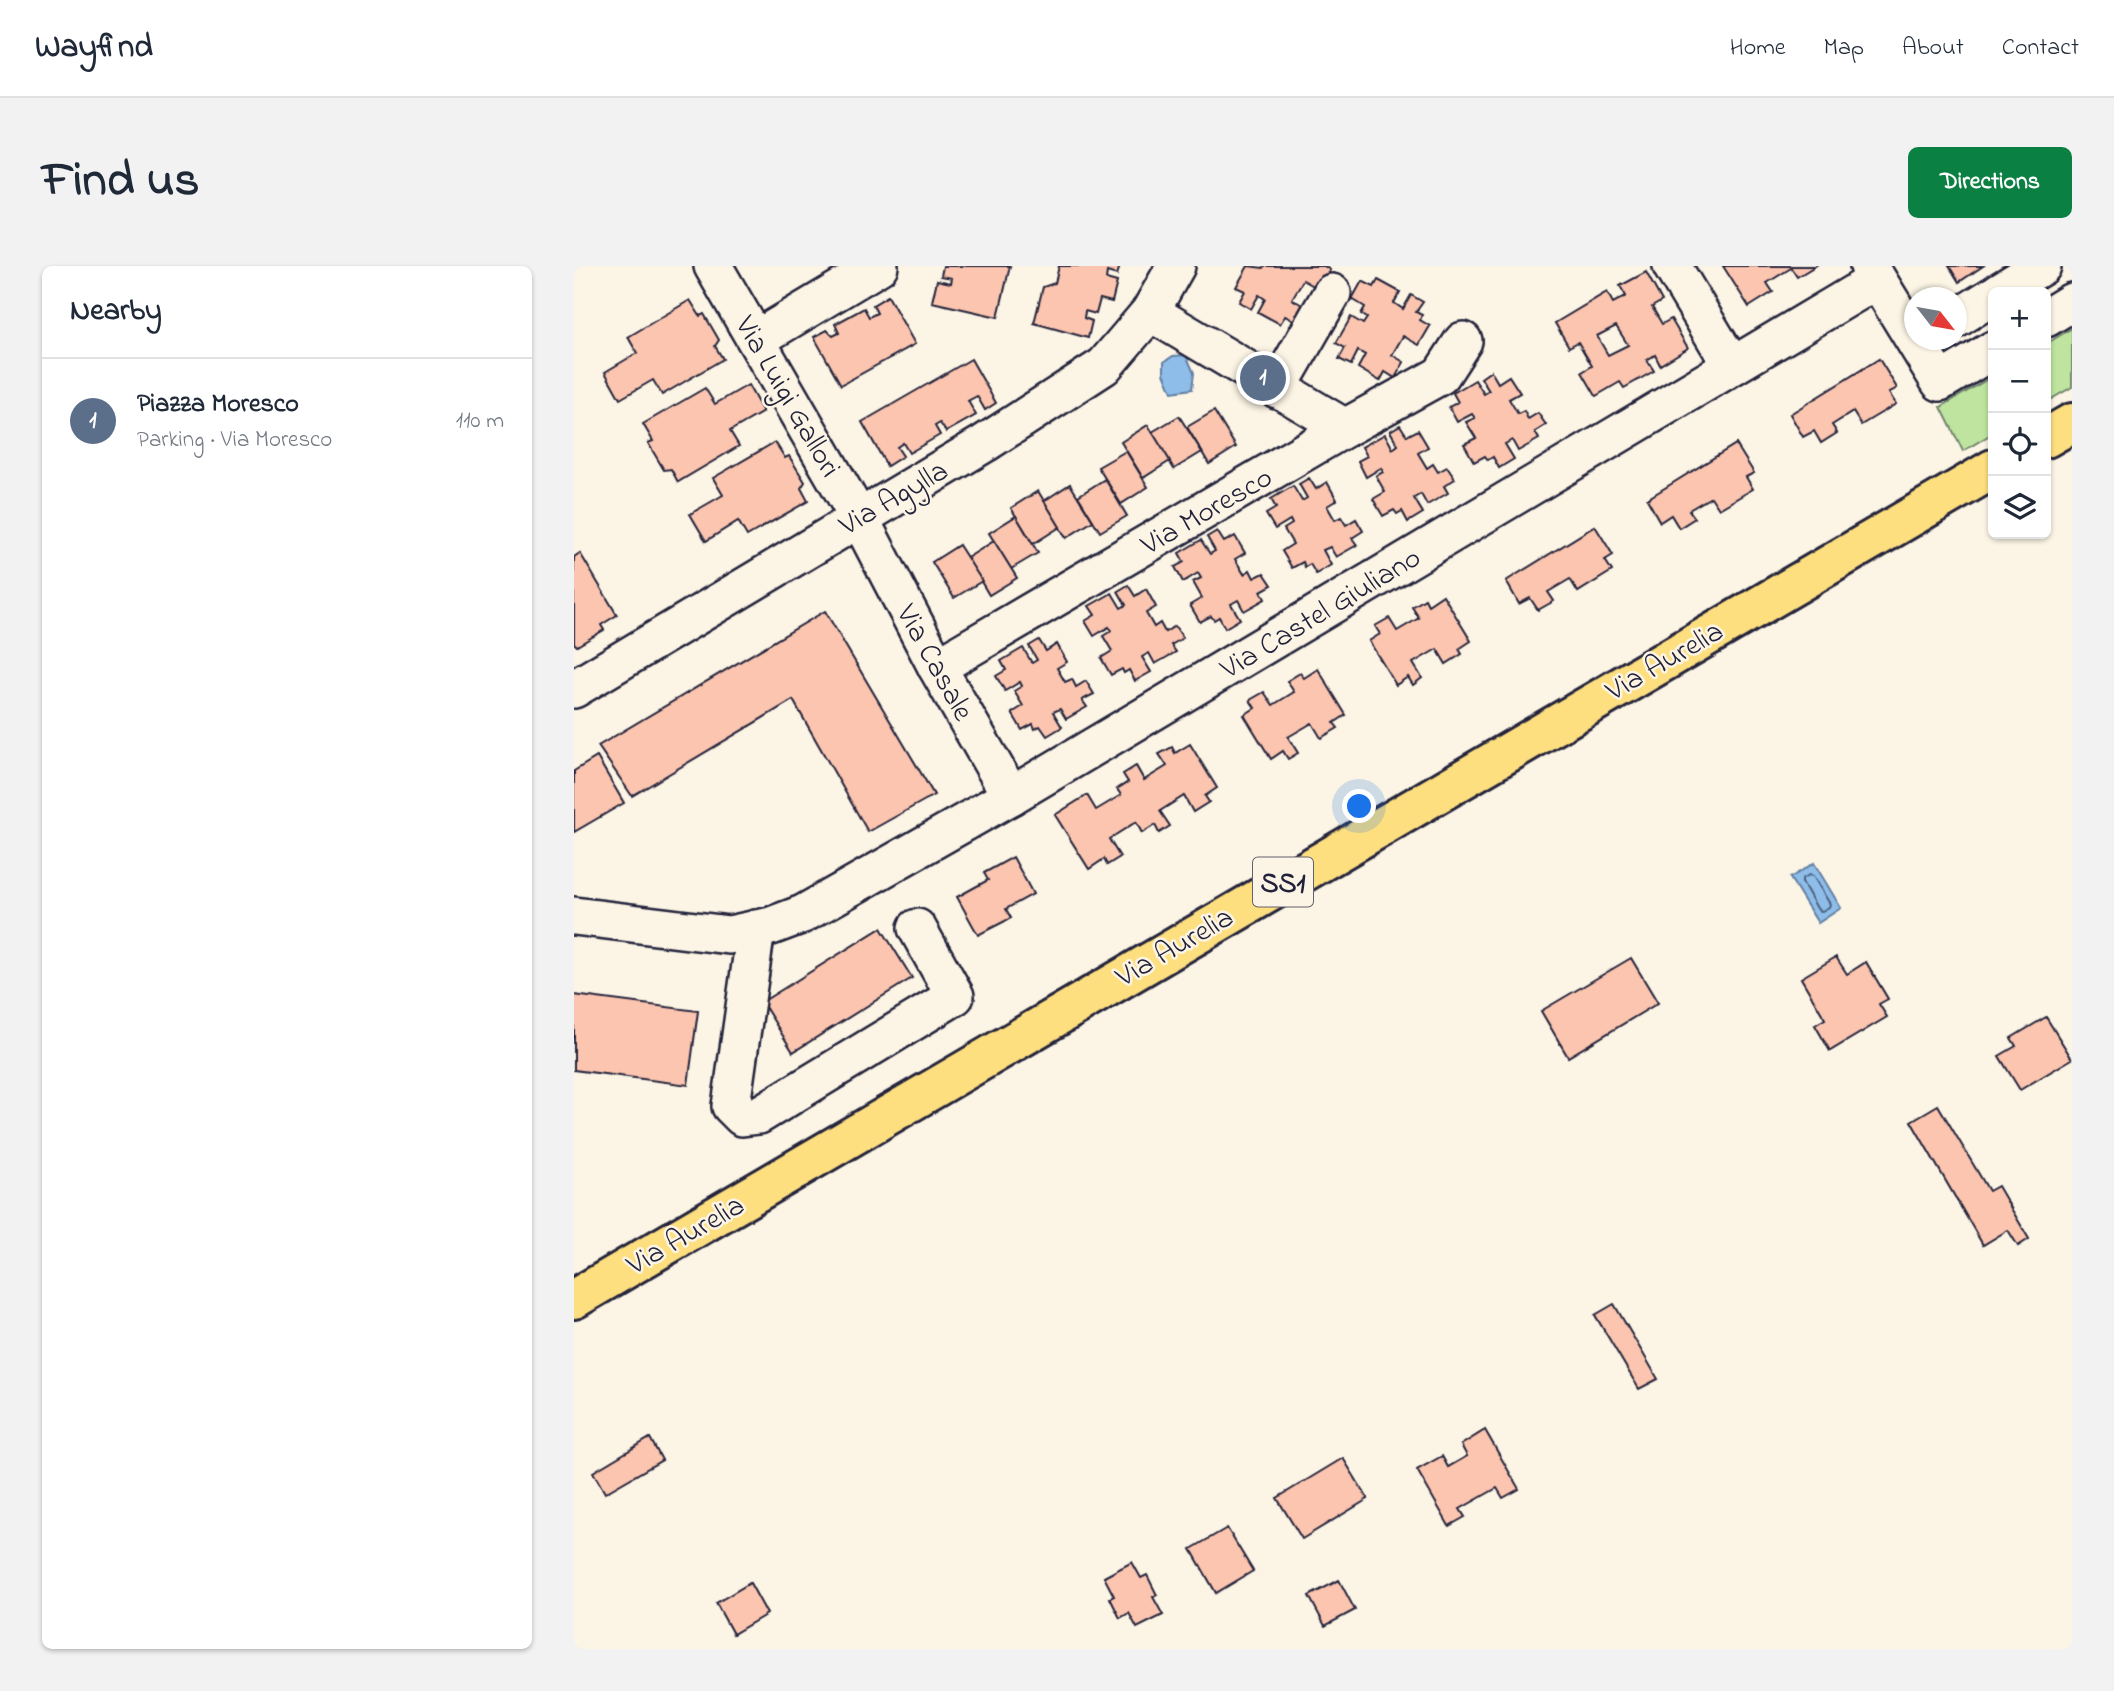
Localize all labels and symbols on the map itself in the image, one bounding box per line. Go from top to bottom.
north arrow [1904,287,1967,350]
street label: Via Luigi Gallori [722,308,850,486]
pin: 1 [1240,352,1286,404]
street label: Via Agylla [831,451,957,549]
street label: Via Moresco [1133,457,1281,569]
street label: Via Castel Giuliano [1212,537,1430,692]
street label: Via Casale [883,596,984,730]
street label: Via Aurelia [1597,611,1733,715]
your location [1342,789,1376,823]
road number: SS1 [1253,858,1313,906]
street label: Via Aurelia [1107,897,1243,1001]
street label: Via Aurelia [618,1185,754,1289]

